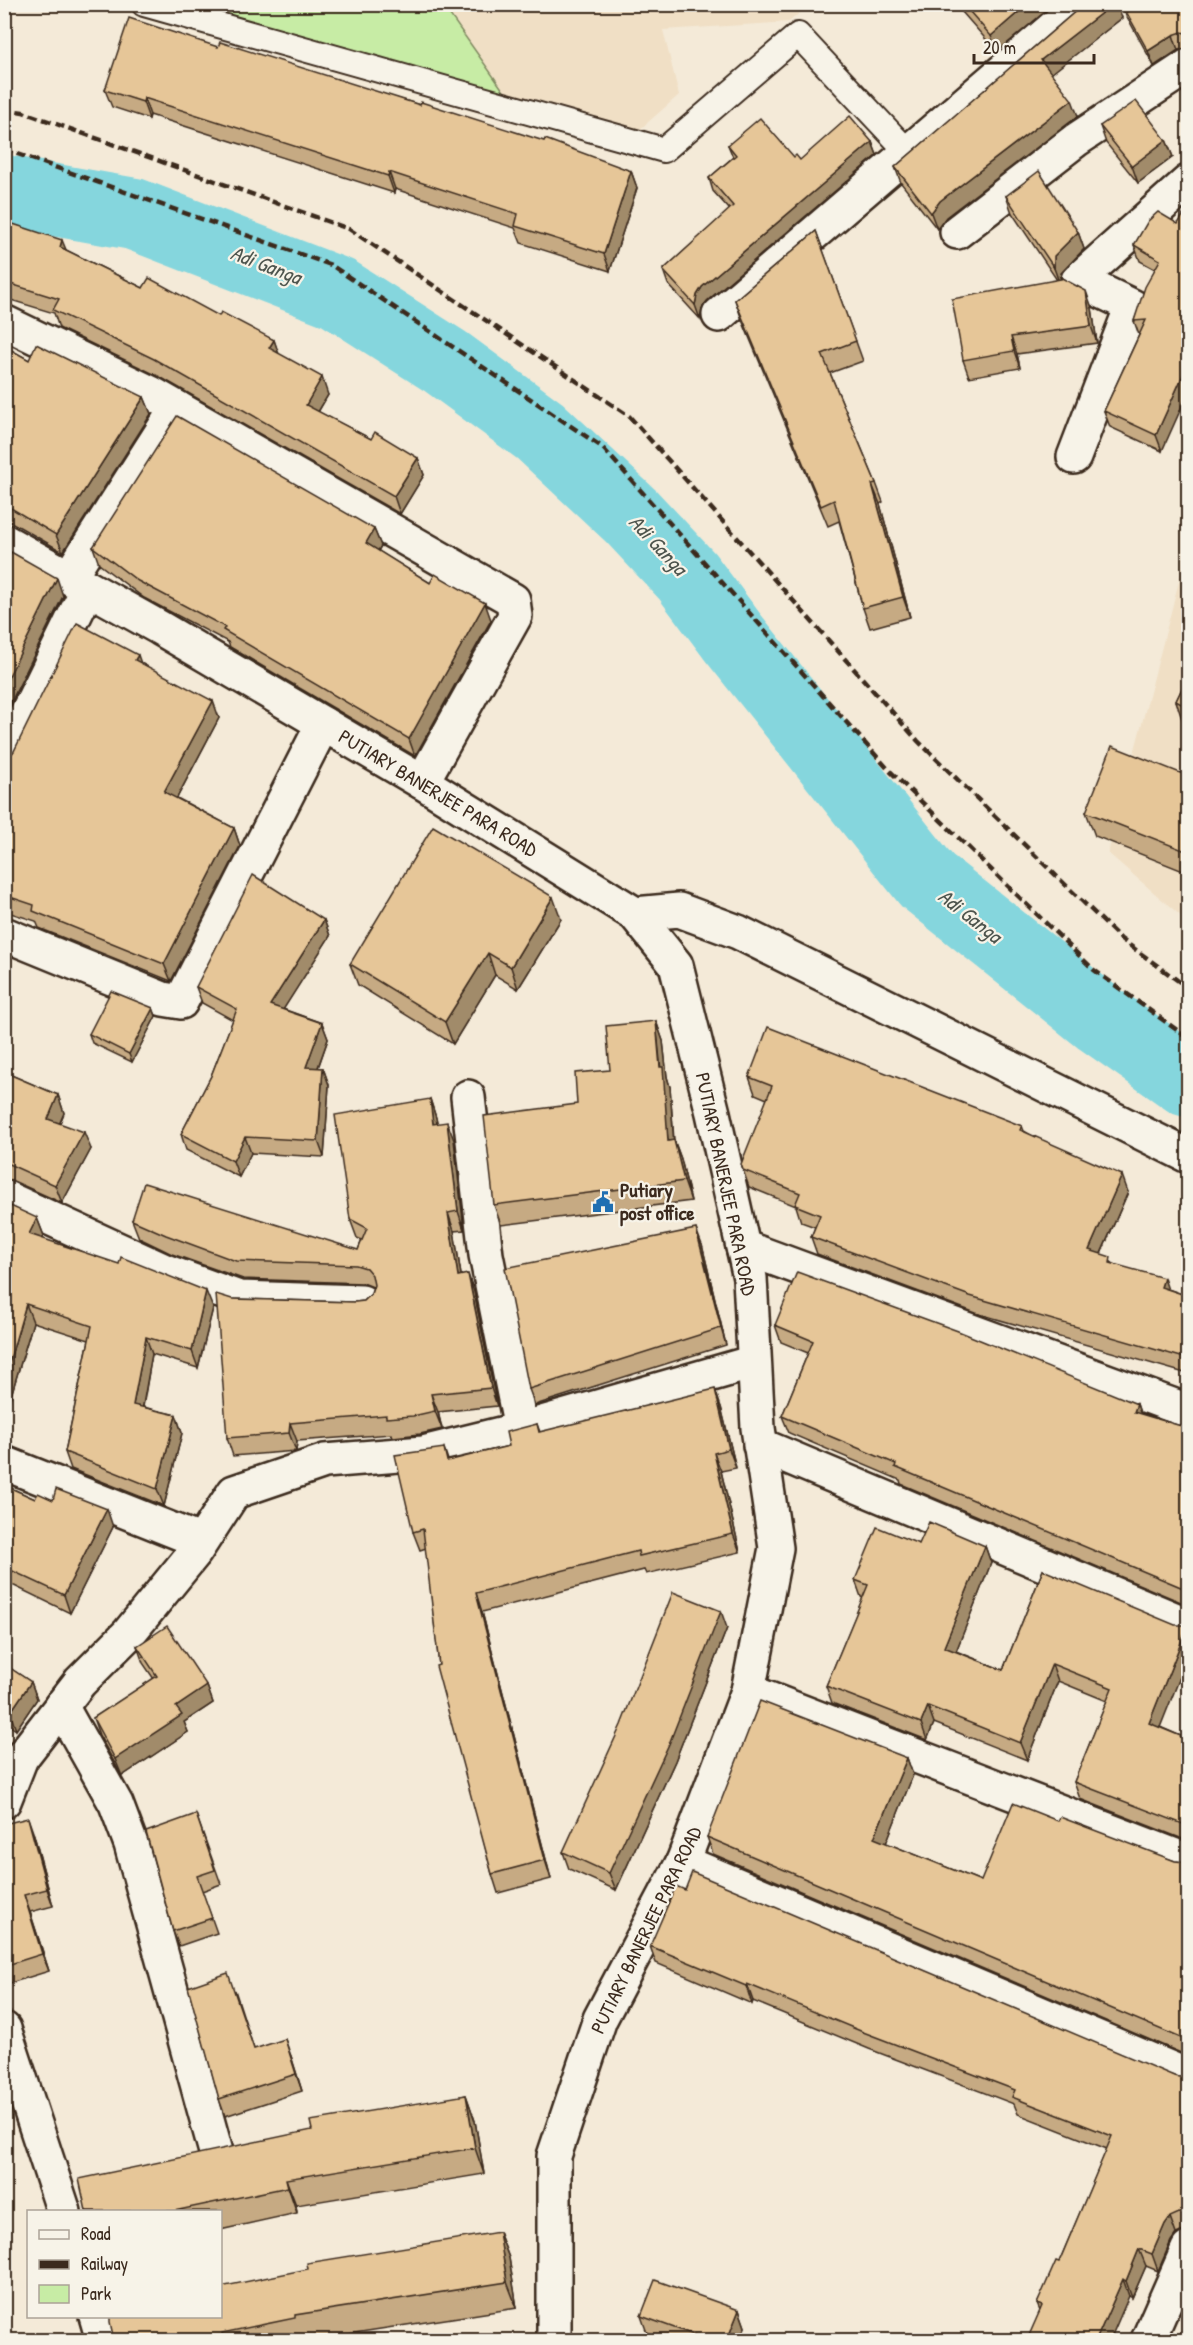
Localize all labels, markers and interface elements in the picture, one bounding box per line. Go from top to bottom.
scale bar [974,27,1094,65]
text: 20 m [983,35,1016,60]
water label: Adi Ganga [227,238,308,292]
water label: Adi Ganga [623,508,696,583]
street label: PUTIARY BANERJEE PARA ROAD [334,722,543,863]
water label: Adi Ganga [932,882,1010,951]
street label: PUTIARY BANERJEE PARA ROAD [690,1070,763,1298]
place label: Putiary post office [620,1176,695,1227]
public building icon: Putiary post office [591,1190,615,1214]
street label: PUTIARY BANERJEE PARA ROAD [584,1821,708,2038]
legend [27,2210,222,2318]
text: Road [81,2221,111,2246]
text: Railway [81,2251,128,2276]
text: Park [81,2281,112,2306]

